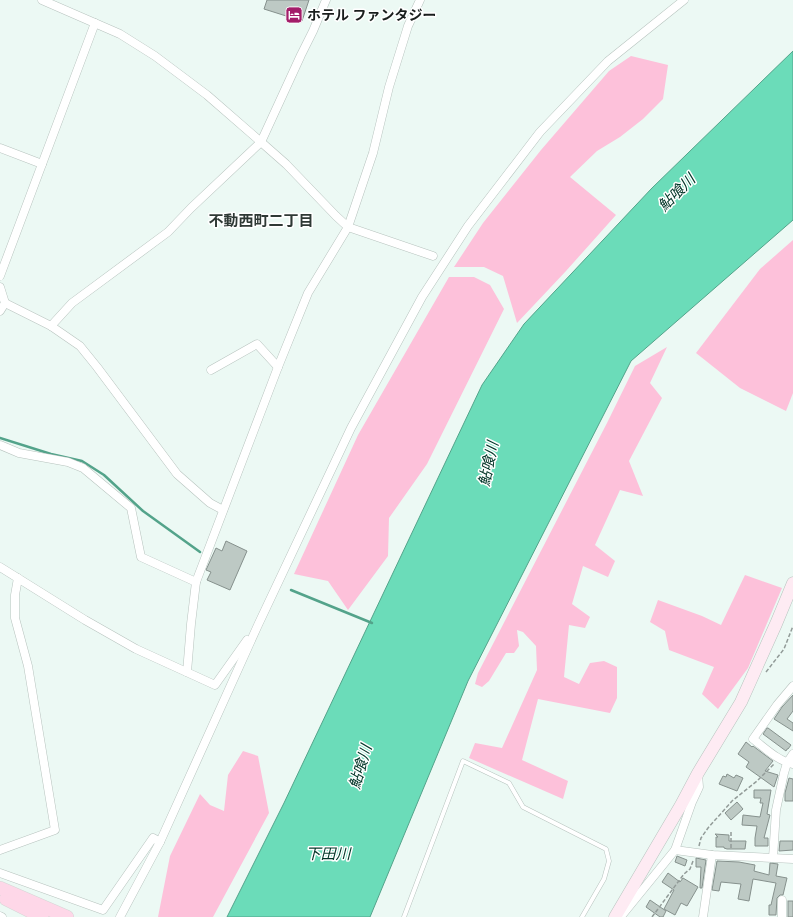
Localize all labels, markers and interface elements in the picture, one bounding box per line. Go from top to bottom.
hotel icon: ホテル ファンタジー [284,5,304,25]
place label: ホテル ファンタジー [307,5,437,26]
water label: 鮎喰川 [653,168,702,217]
district label: 不動西町二丁目 [208,210,314,233]
water label: 鮎喰川 [473,438,505,488]
water label: 鮎喰川 [344,740,379,792]
water label: 下田川 [305,843,352,866]

